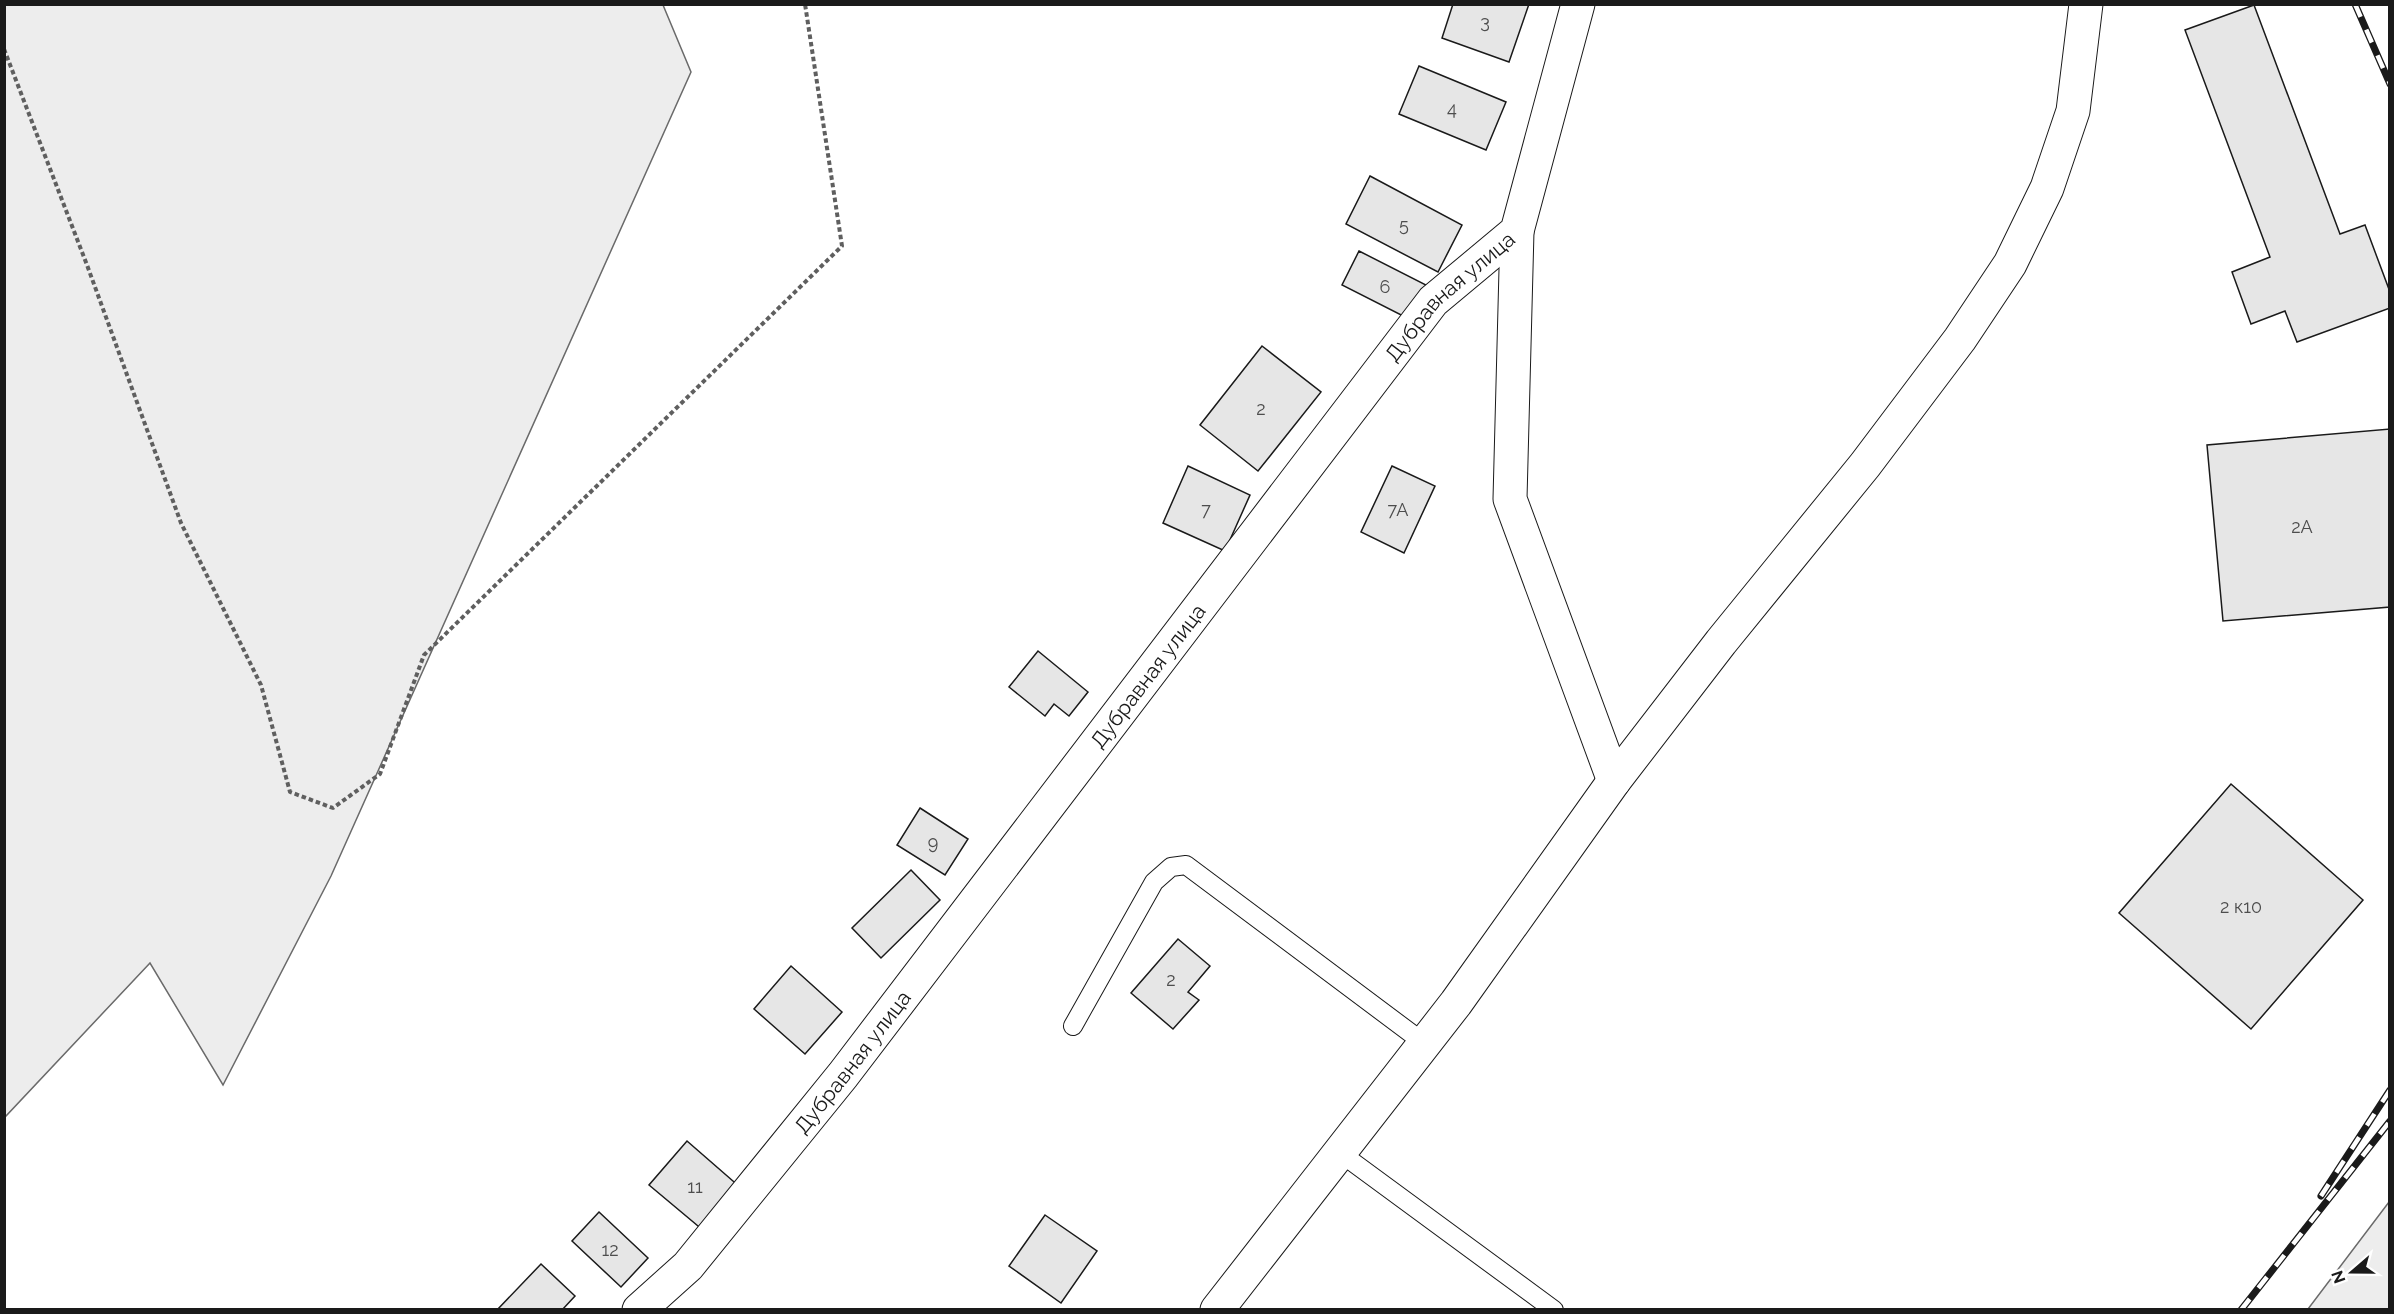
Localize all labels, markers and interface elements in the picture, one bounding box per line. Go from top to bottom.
house number: 3 [1480,11,1490,32]
house number: 4 [1447,98,1457,119]
house number: 5 [1399,214,1409,235]
street label: Дубравная улица [1379,226,1519,366]
house number: 6 [1380,276,1391,297]
house number: 2 [1256,398,1266,419]
house number: 7 [1201,499,1211,520]
house number: 7А [1388,499,1409,520]
house number: 2А [2291,516,2313,537]
street label: Дубравная улица [1085,599,1210,753]
house number: 9 [928,832,938,853]
house number: 2 к10 [2220,896,2262,917]
house number: 2 [1166,969,1176,990]
street label: Дубравная улица [789,985,916,1138]
house number: 11 [687,1176,703,1197]
house number: 12 [601,1239,619,1260]
north arrow [2322,1242,2382,1302]
text: N [2327,1268,2349,1286]

